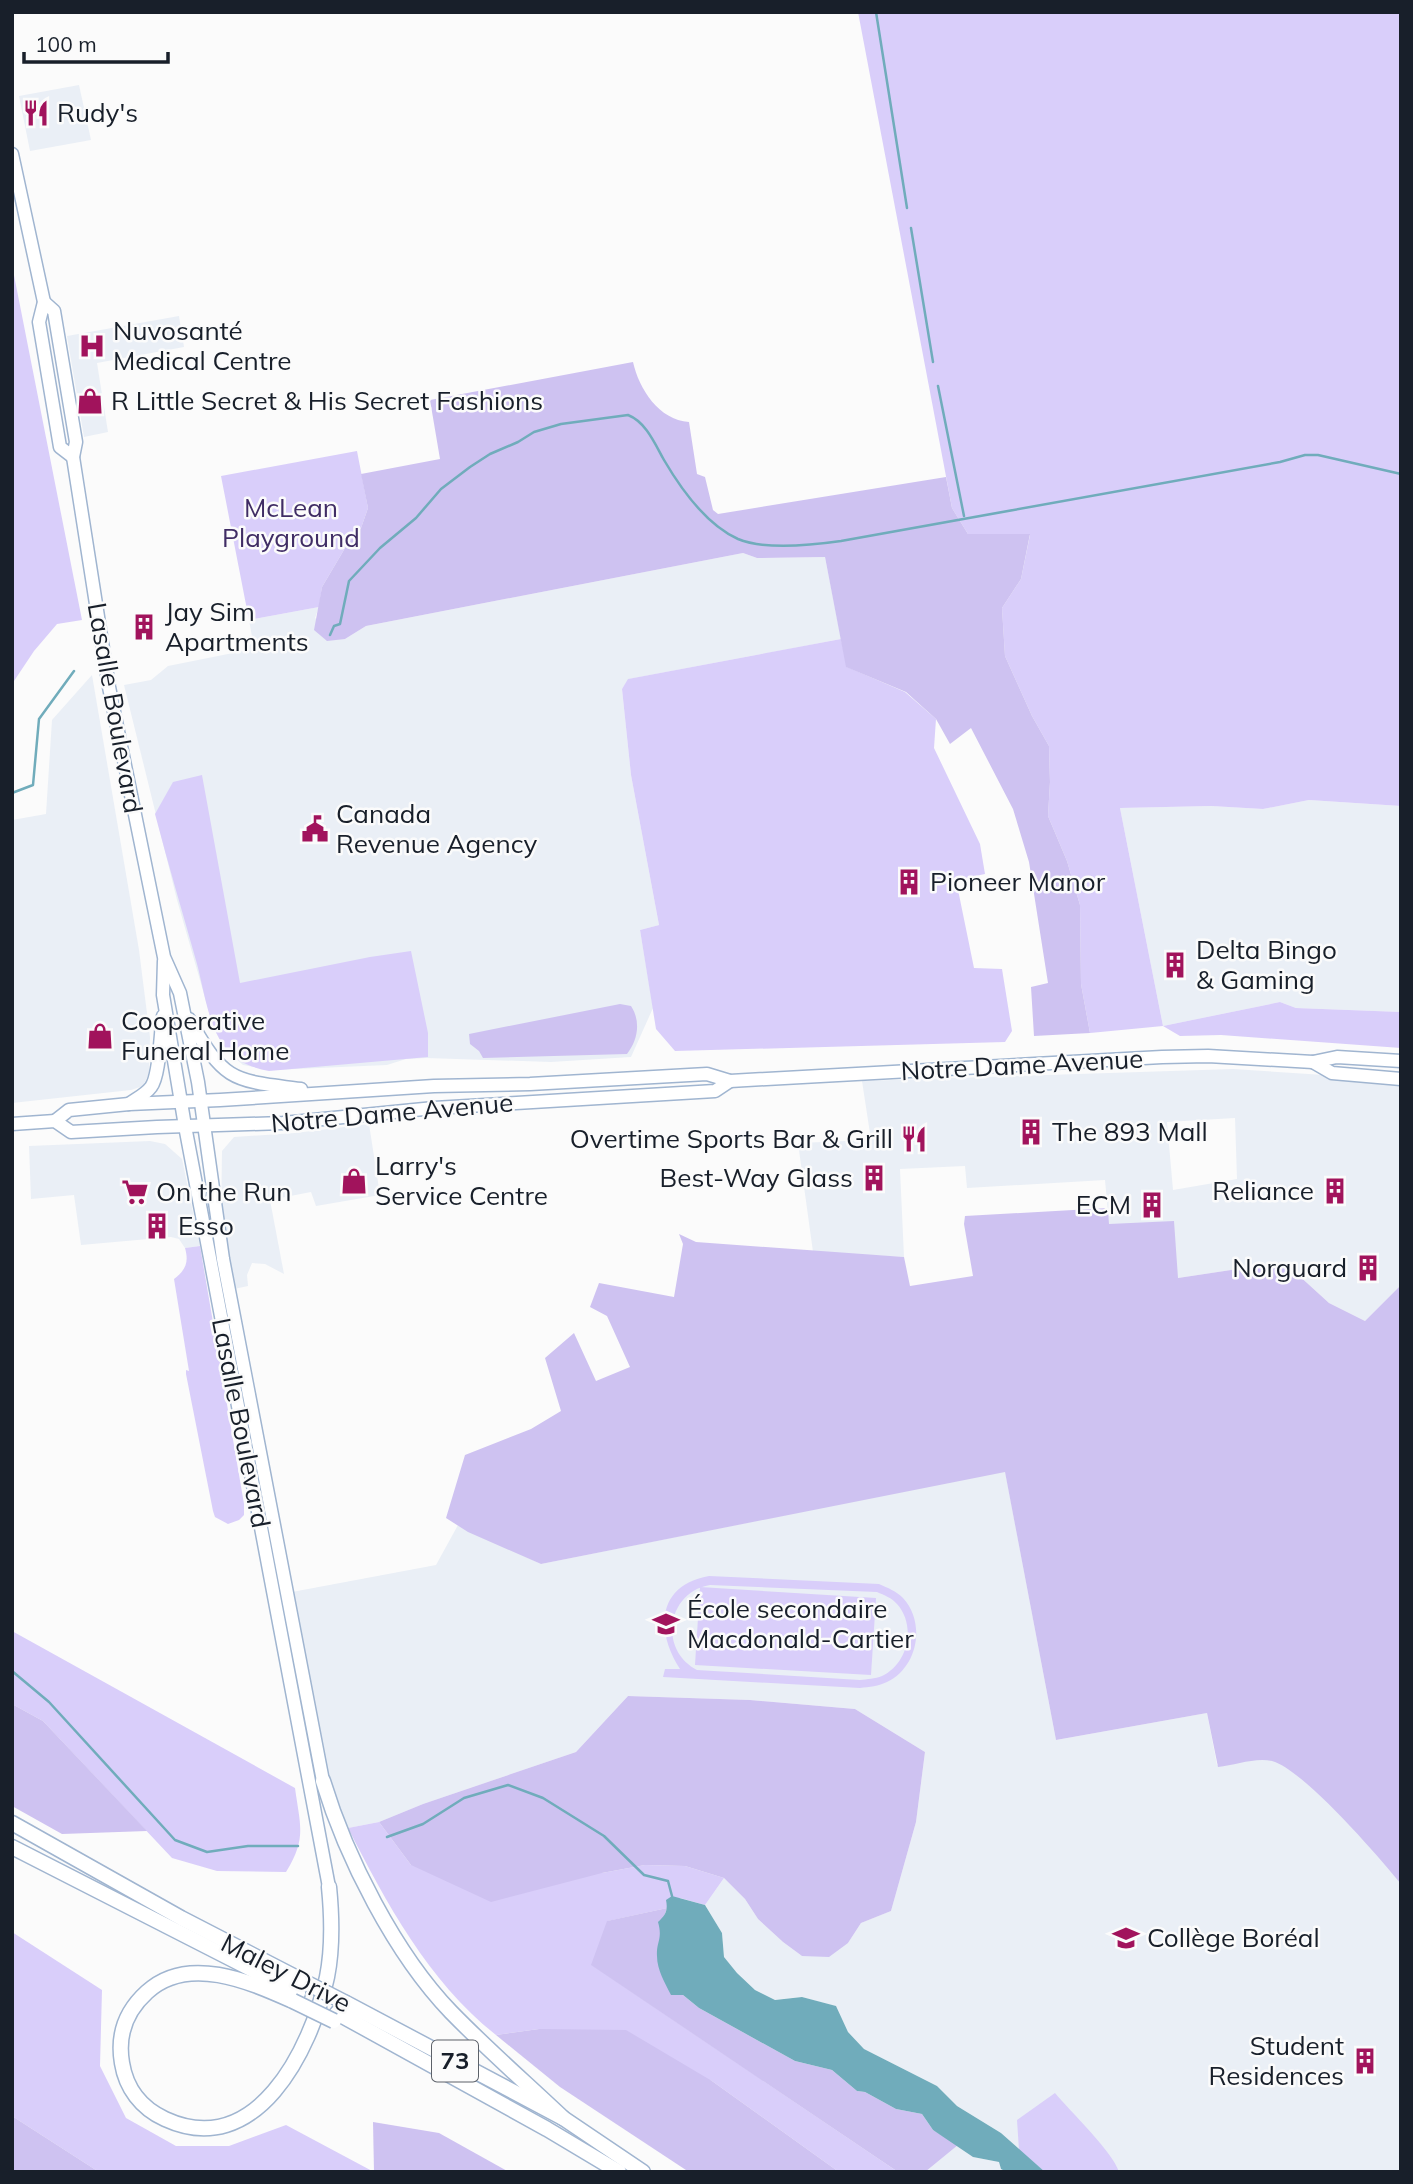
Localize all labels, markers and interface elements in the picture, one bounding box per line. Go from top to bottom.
scale bar [24,21,168,65]
text: 100 m [35,31,97,57]
place label: Rudy's [57,96,138,129]
restaurant icon: Rudy's [21,98,51,128]
place label: Nuvosanté Medical Centre [113,314,291,377]
hospital icon: Nuvosanté Medical Centre [77,331,107,361]
place label: R Little Secret & His Secret Fashions [111,384,543,417]
shop icon: R Little Secret & His Secret Fashions [75,386,105,416]
park label: McLean Playground [222,491,360,554]
place label: Jay Sim Apartments [165,595,309,658]
street label: Lasalle Boulevard [81,600,150,816]
building icon: Jay Sim Apartments [129,612,159,642]
place label: Canada Revenue Agency [336,797,538,860]
public building icon: Canada Revenue Agency [300,814,330,844]
place label: Pioneer Manor [930,865,1106,898]
building icon: Pioneer Manor [894,867,924,897]
place label: Delta Bingo & Gaming [1196,933,1337,996]
building icon: Delta Bingo & Gaming [1160,950,1190,980]
place label: Cooperative Funeral Home [121,1004,289,1067]
shop icon: Cooperative Funeral Home [85,1021,115,1051]
street label: Notre Dame Avenue [900,1042,1144,1087]
street label: Notre Dame Avenue [270,1085,514,1140]
place label: The 893 Mall [1052,1115,1208,1148]
building icon: The 893 Mall [1016,1117,1046,1147]
place label: Overtime Sports Bar & Grill [570,1122,893,1155]
restaurant icon: Overtime Sports Bar & Grill [899,1124,929,1154]
place label: Larry's Service Centre [375,1149,548,1212]
place label: Best-Way Glass [660,1161,853,1194]
building icon: Best-Way Glass [859,1163,889,1193]
shop icon: Larry's Service Centre [339,1166,369,1196]
place label: Reliance [1212,1174,1314,1207]
place label: On the Run [156,1175,292,1208]
building icon: Reliance [1320,1176,1350,1206]
supermarket icon: On the Run [120,1177,150,1207]
place label: ECM [1076,1188,1131,1221]
building icon: ECM [1137,1190,1167,1220]
place label: Esso [178,1209,234,1242]
building icon: Esso [142,1211,172,1241]
place label: Norguard [1232,1251,1347,1284]
building icon: Norguard [1353,1253,1383,1283]
street label: Lasalle Boulevard [205,1315,278,1531]
place label: École secondaire Macdonald-Cartier [687,1592,914,1655]
school or university icon: École secondaire Macdonald-Cartier [651,1609,681,1639]
place label: Collège Boréal [1147,1921,1320,1954]
school or university icon: Collège Boréal [1111,1923,1141,1953]
street label: Maley Drive [216,1926,357,2019]
place label: Student Residences [1208,2029,1344,2092]
road number: 73 [432,2040,478,2082]
building icon: Student Residences [1350,2046,1380,2076]

